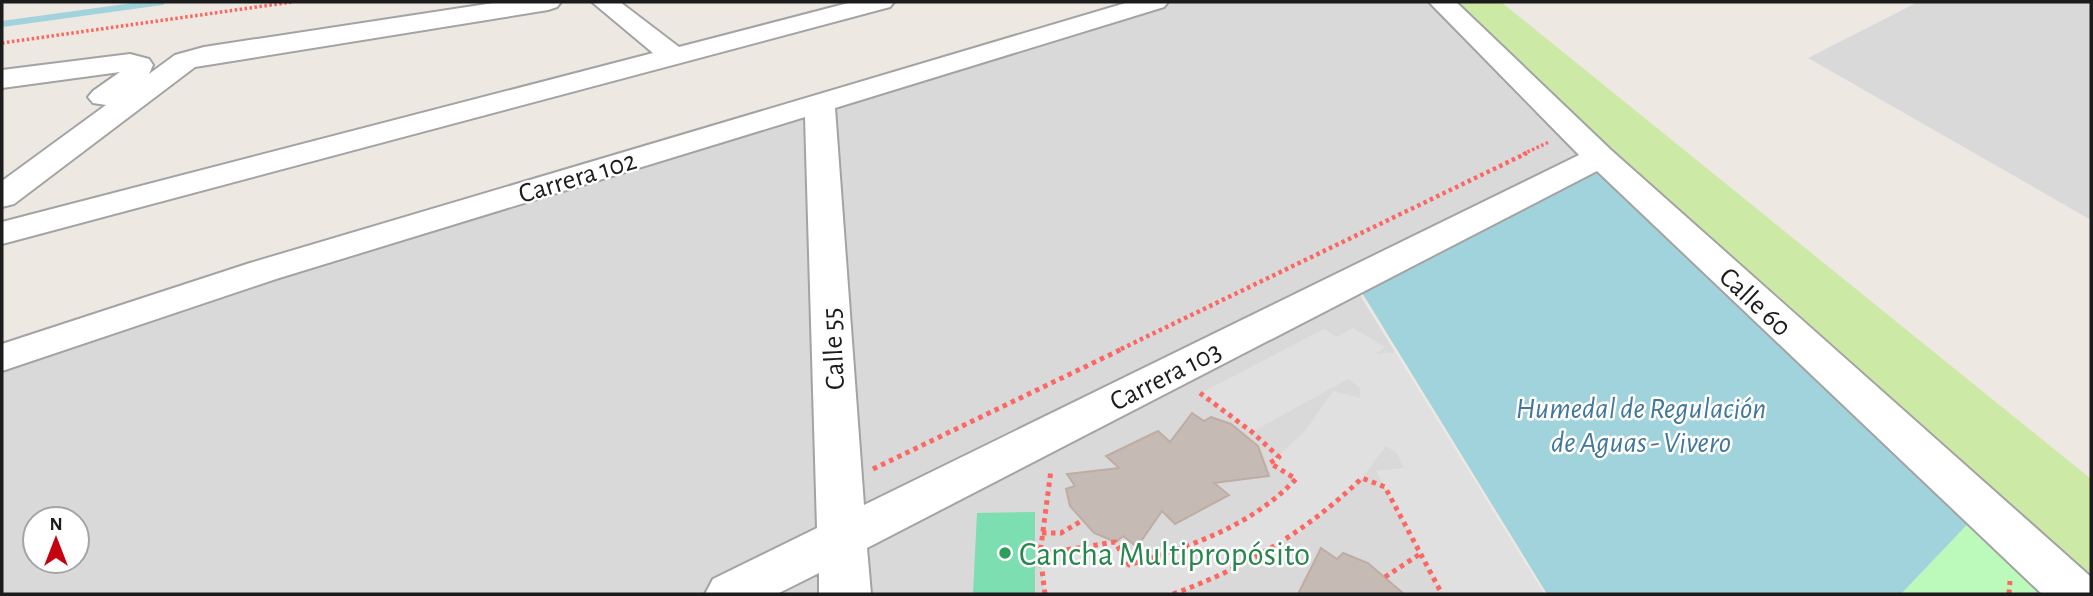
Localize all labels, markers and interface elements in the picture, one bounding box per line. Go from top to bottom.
street label: Carrera 102 [515,147,640,209]
street label: Calle 60 [1713,263,1796,342]
street label: Calle 55 [818,307,850,391]
street label: Carrera 103 [1106,337,1226,417]
water label: Humedal de Regulación de Aguas - Vivero [1516,394,1766,458]
north arrow [21,505,91,575]
text: N [49,515,63,534]
place label: Cancha Multipropósito [1019,539,1310,572]
marker: Cancha Multipropósito [997,545,1013,561]

